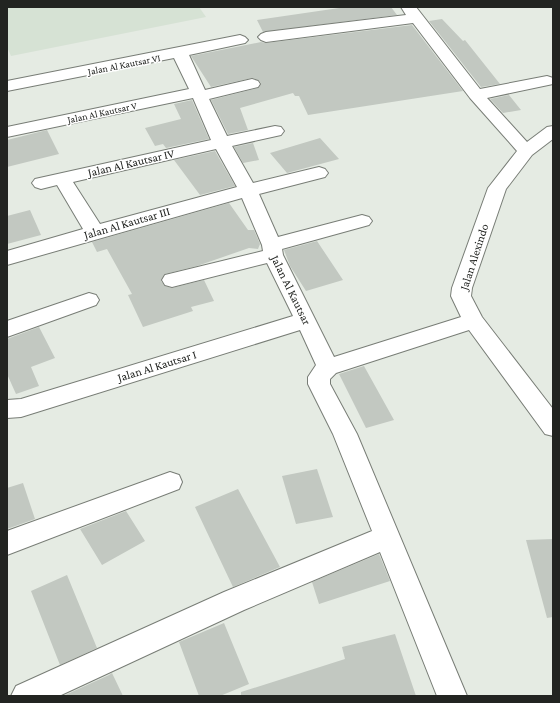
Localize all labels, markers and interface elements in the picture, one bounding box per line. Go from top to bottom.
street label: Jalan Al Kautsar VI [86,52,161,77]
street label: Jalan Al Kautsar V [65,100,138,125]
street label: Jalan Al Kautsar IV [85,146,176,180]
street label: Jalan Al Kautsar III [81,204,172,242]
street label: Jalan Alexindo [456,222,491,293]
street label: Jalan Al Kautsar [268,252,314,328]
street label: Jalan Al Kautsar I [115,347,198,385]

